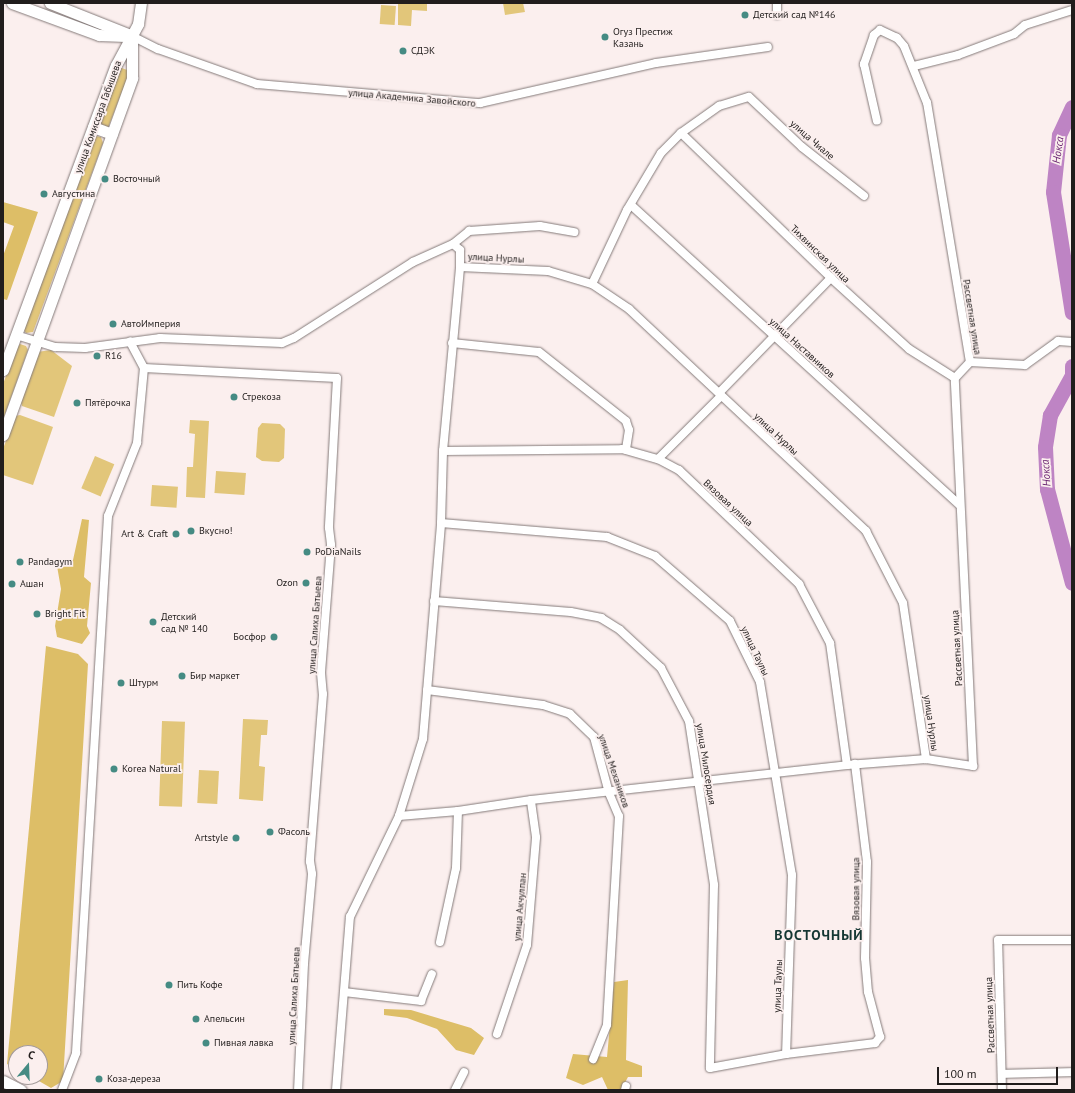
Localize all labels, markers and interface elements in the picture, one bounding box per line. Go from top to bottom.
place label: Детский сад №146 [753,9,835,21]
marker: Детский сад №146 [740,10,750,20]
place label: Огуз Престиж Казань [613,25,673,48]
marker: Огуз Престиж Казань [600,32,610,42]
place label: СДЭК [411,45,435,57]
marker: СДЭК [398,46,408,56]
street label: улица Комиссара Габишева [72,59,124,175]
street label: улица Академика Завойского [348,86,476,110]
street label: улица Чиале [787,118,837,162]
water label: Нокса [1050,136,1066,164]
place label: Восточный [113,173,160,185]
marker: Восточный [100,174,110,184]
place label: Августина [52,188,95,200]
marker: Августина [39,189,49,199]
street label: Тихвинская улица [788,223,852,285]
street label: улица Нурлы [467,251,525,265]
street label: Рассветная улица [960,278,984,356]
street label: улица Наставников [767,315,837,381]
place label: АвтоИмперия [121,318,180,330]
marker: АвтоИмперия [108,319,118,329]
place label: R16 [105,350,122,362]
marker: R16 [92,351,102,361]
place label: Стрекоза [242,391,281,403]
marker: Стрекоза [229,392,239,402]
place label: Пятёрочка [85,397,131,409]
marker: Пятёрочка [72,398,82,408]
street label: улица Нурлы [751,410,801,458]
water label: Нокса [1038,459,1054,487]
street label: Вязовая улица [701,477,755,529]
place label: Вкусно! [199,525,233,537]
marker: Вкусно! [186,526,196,536]
place label: Art & Craft [121,528,168,540]
marker: Art & Craft [171,529,181,539]
place label: PoDiaNails [315,546,361,558]
marker: PoDiaNails [302,547,312,557]
place label: Pandagym [28,556,72,568]
marker: Pandagym [15,557,25,567]
street label: улица Салиха Батыева [306,576,324,674]
place label: Ozon [276,577,298,589]
place label: Ашан [20,578,44,590]
marker: Ozon [301,578,311,588]
marker: Ашан [7,579,17,589]
place label: Bright Fit [45,608,85,620]
marker: Bright Fit [32,609,42,619]
place label: Детский сад № 140 [161,610,208,634]
street label: Рассветная улица [949,610,965,686]
marker: Детский сад № 140 [148,617,158,627]
street label: улица Таулы [738,624,772,678]
place label: Босфор [233,631,266,643]
marker: Босфор [269,632,279,642]
place label: Бир маркет [190,670,240,682]
marker: Бир маркет [177,671,187,681]
place label: Штурм [129,677,158,689]
marker: Штурм [116,678,126,688]
street label: улица Нурлы [921,694,941,752]
street label: улица Милосердия [694,722,718,806]
street label: улица Механиков [596,733,632,809]
place label: Korea Natural [122,763,181,775]
marker: Korea Natural [109,764,119,774]
place label: Фасоль [278,826,310,838]
marker: Фасоль [265,827,275,837]
place label: Artstyle [195,832,228,844]
marker: Artstyle [231,833,241,843]
street label: Вязовая улица [850,857,862,921]
street label: улица Акчулпан [511,872,529,942]
district label: ВОСТОЧНЫЙ [774,927,864,943]
street label: улица Салиха Батыева [285,947,303,1045]
street label: улица Таулы [771,959,785,1013]
street label: Рассветная улица [983,977,997,1053]
place label: Пить Кофе [177,979,223,991]
marker: Пить Кофе [164,980,174,990]
place label: Апельсин [204,1013,245,1025]
marker: Апельсин [191,1014,201,1024]
place label: Пивная лавка [214,1037,274,1049]
marker: Пивная лавка [201,1038,211,1048]
north arrow [8,1045,48,1085]
text: С [26,1047,37,1062]
scale bar [939,1059,1060,1085]
text: 100 m [944,1066,977,1081]
place label: Коза-дереза [107,1073,161,1085]
marker: Коза-дереза [94,1074,104,1084]

